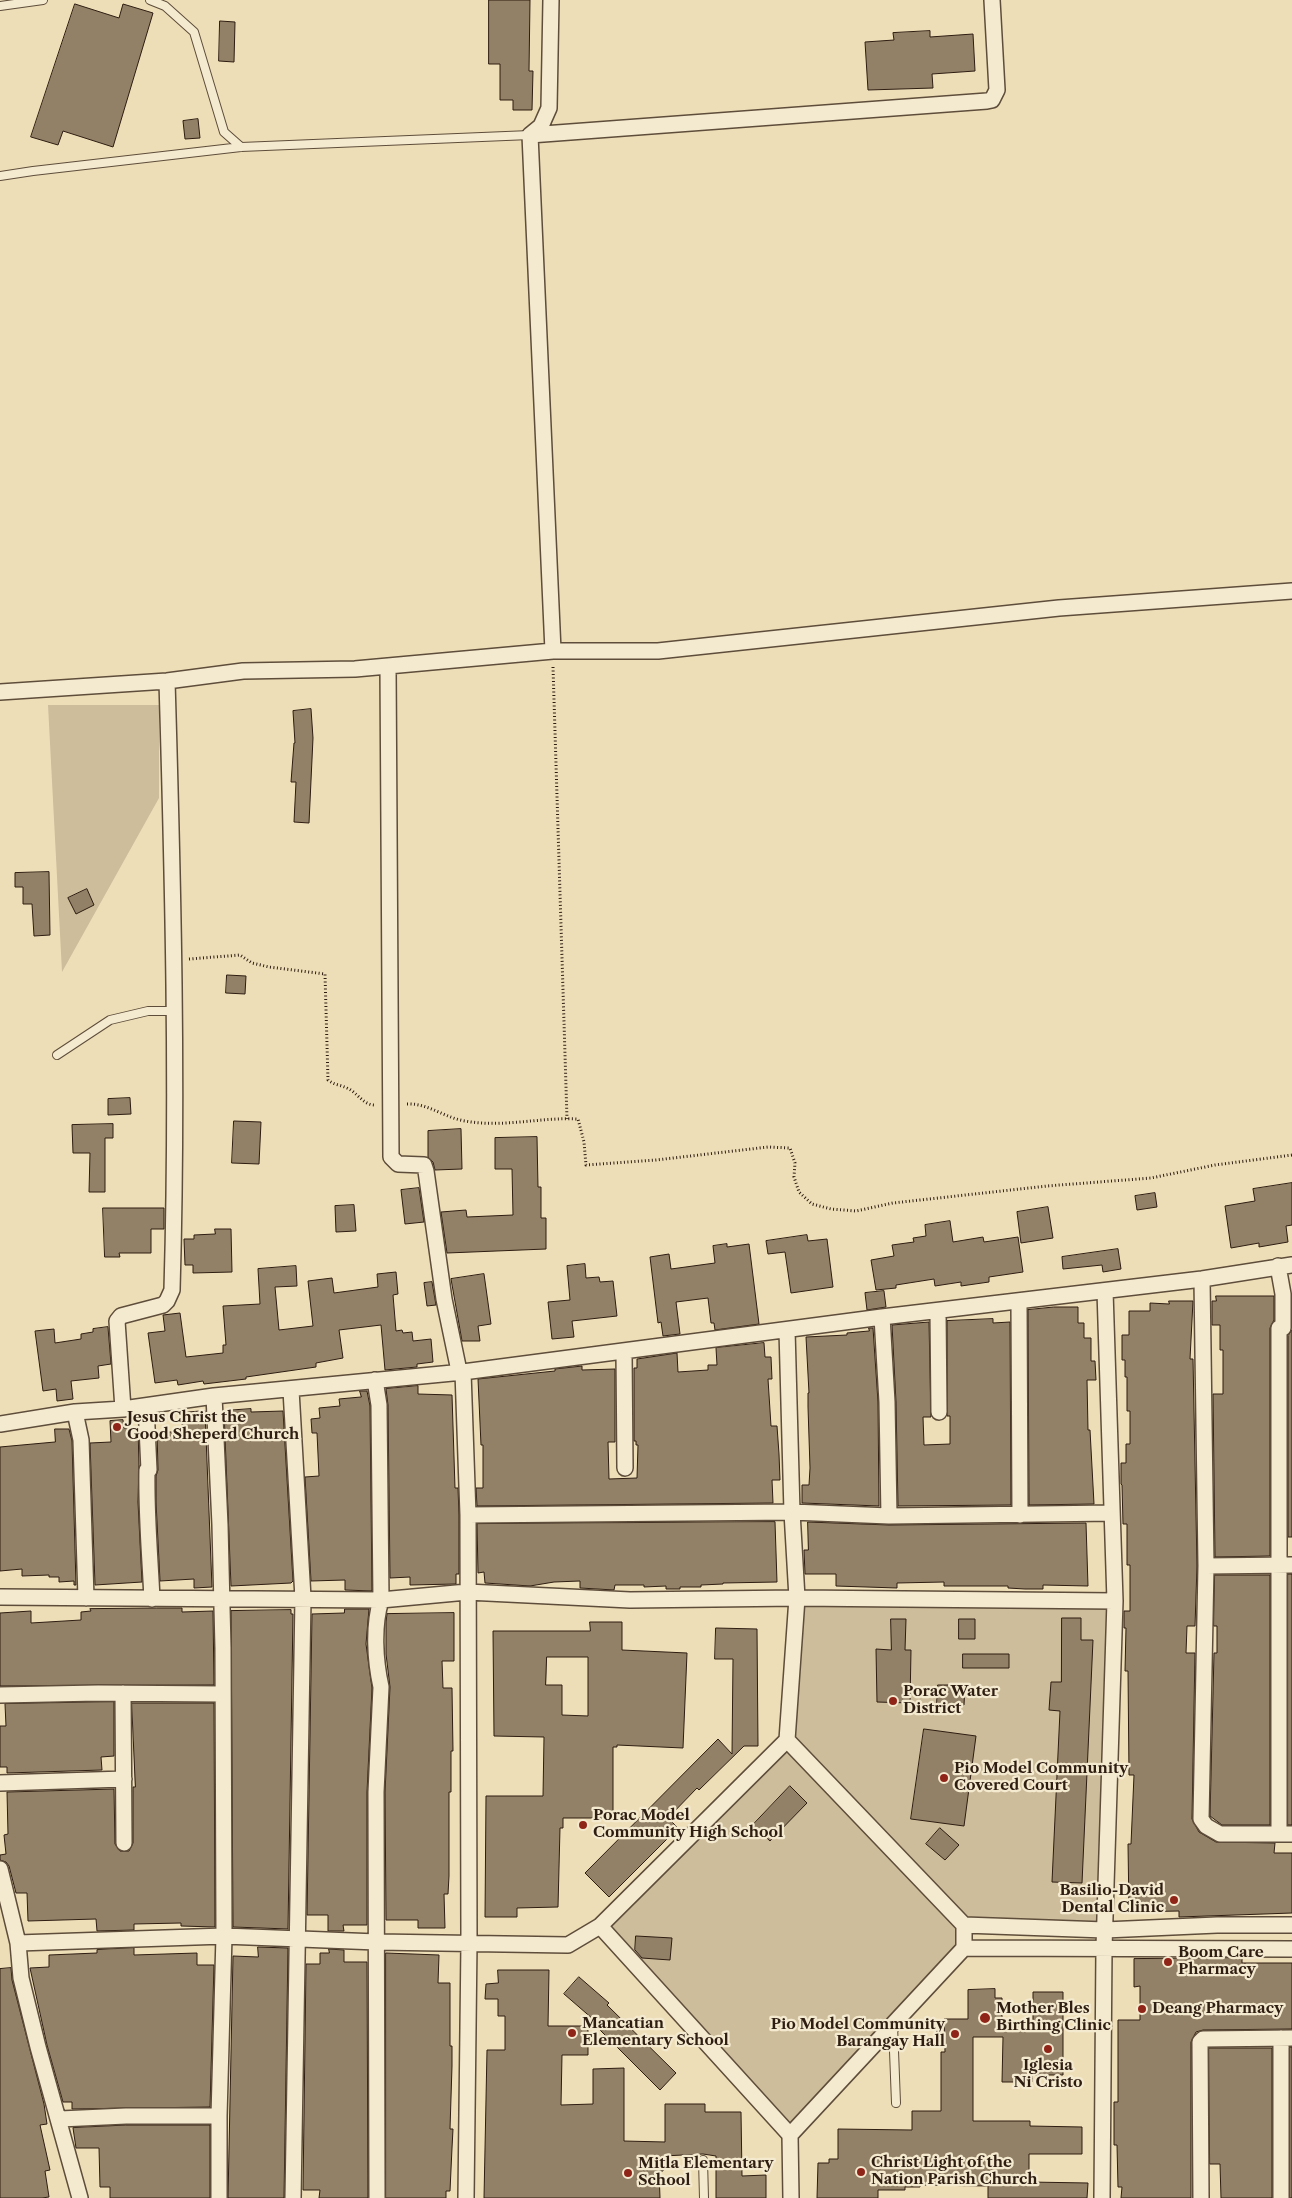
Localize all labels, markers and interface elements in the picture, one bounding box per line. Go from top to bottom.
place label: Jesus Christ the Good Sheperd Church [127,1409,299,1444]
marker: Jesus Christ the Good Sheperd Church [111,1421,123,1433]
place label: Porac Water District [903,1683,998,1718]
marker: Porac Water District [887,1695,899,1707]
place label: Pio Model Community Covered Court [954,1760,1128,1795]
marker: Pio Model Community Covered Court [938,1772,950,1784]
place label: Porac Model Community High School [593,1807,783,1842]
marker: Porac Model Community High School [577,1819,589,1831]
place label: Basilio-David Dental Clinic [1059,1882,1164,1917]
marker: Basilio-David Dental Clinic [1168,1894,1180,1906]
place label: Boom Care Pharmacy [1178,1944,1264,1979]
marker: Boom Care Pharmacy [1162,1956,1174,1968]
place label: Mother Bles Birthing Clinic [996,2000,1111,2035]
place label: Deang Pharmacy [1152,2000,1283,2018]
marker: Deang Pharmacy [1136,2003,1148,2015]
marker: Mother Bles Birthing Clinic [978,2011,992,2025]
place label: Mancatian Elementary School [582,2015,729,2050]
place label: Pio Model Community Barangay Hall [771,2016,945,2051]
marker: Mancatian Elementary School [566,2027,578,2039]
marker: Pio Model Community Barangay Hall [949,2028,961,2040]
marker: Iglesia Ni Cristo [1042,2043,1054,2055]
place label: Iglesia Ni Cristo [1013,2057,1083,2092]
place label: Christ Light of the Nation Parish Church [871,2154,1038,2189]
place label: Mitla Elementary School [638,2155,774,2190]
marker: Christ Light of the Nation Parish Church [855,2166,867,2178]
marker: Mitla Elementary School [622,2167,634,2179]

